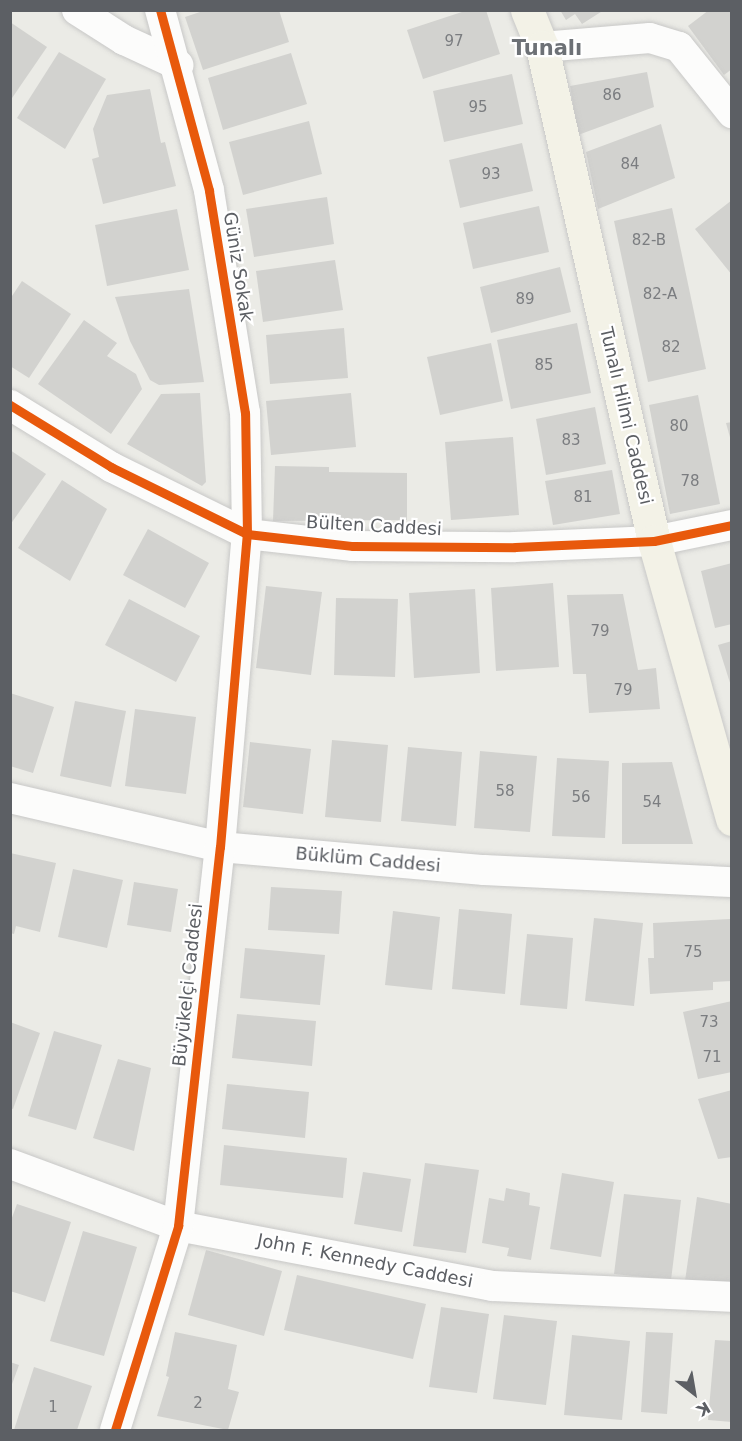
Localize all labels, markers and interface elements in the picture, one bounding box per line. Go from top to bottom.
house number: 97 [444,33,464,51]
district label: Tunalı [512,35,582,61]
house number: 86 [602,87,622,105]
house number: 95 [468,99,488,117]
house number: 84 [620,156,640,174]
house number: 93 [481,166,501,184]
street label: Güniz Sokak [219,211,257,323]
house number: 82-B [632,232,666,250]
house number: 82-A [643,286,677,304]
house number: 89 [515,291,535,309]
street label: Tunalı Hilmi Caddesi [595,325,657,507]
house number: 82 [661,339,681,357]
house number: 85 [534,357,554,375]
house number: 80 [669,418,689,436]
house number: 83 [561,432,581,450]
house number: 78 [680,473,700,491]
house number: 81 [573,489,593,507]
street label: Bülten Caddesi [306,512,442,540]
house number: 79 [590,623,610,641]
house number: 79 [613,682,633,700]
house number: 58 [495,783,515,801]
house number: 56 [571,789,591,807]
house number: 54 [642,794,662,812]
street label: Büklüm Caddesi [294,843,442,877]
street label: Büyükelçi Caddesi [169,902,207,1068]
house number: 75 [683,944,703,962]
house number: 73 [699,1014,719,1032]
house number: 71 [702,1049,722,1067]
street label: John F. Kennedy Caddesi [255,1229,475,1293]
north arrow [664,1363,724,1423]
house number: 2 [193,1395,203,1413]
text: K [693,1398,714,1420]
house number: 1 [48,1399,58,1417]

